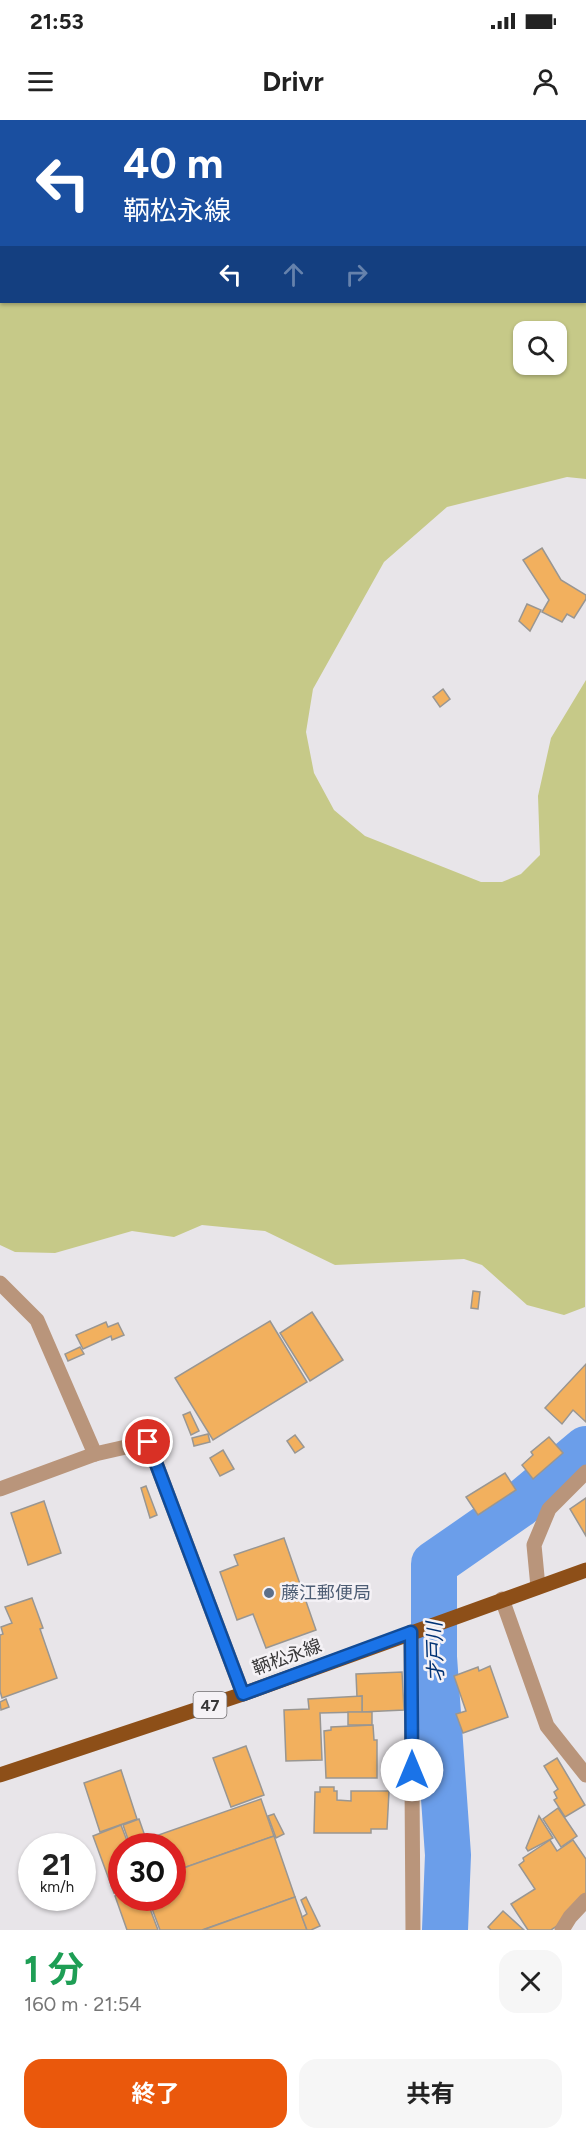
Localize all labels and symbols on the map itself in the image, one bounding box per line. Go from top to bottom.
pin [122,1416,173,1467]
place label: 藤江郵便局 [281,1582,371,1604]
marker: 藤江郵便局 [262,1586,276,1600]
water label: 才戸川 [422,1620,448,1682]
street label: 鞆松永線 [249,1634,325,1680]
road number: 47 [194,1692,226,1718]
position arrow [380,1738,444,1802]
speed limit sign: 30 [108,1833,186,1911]

